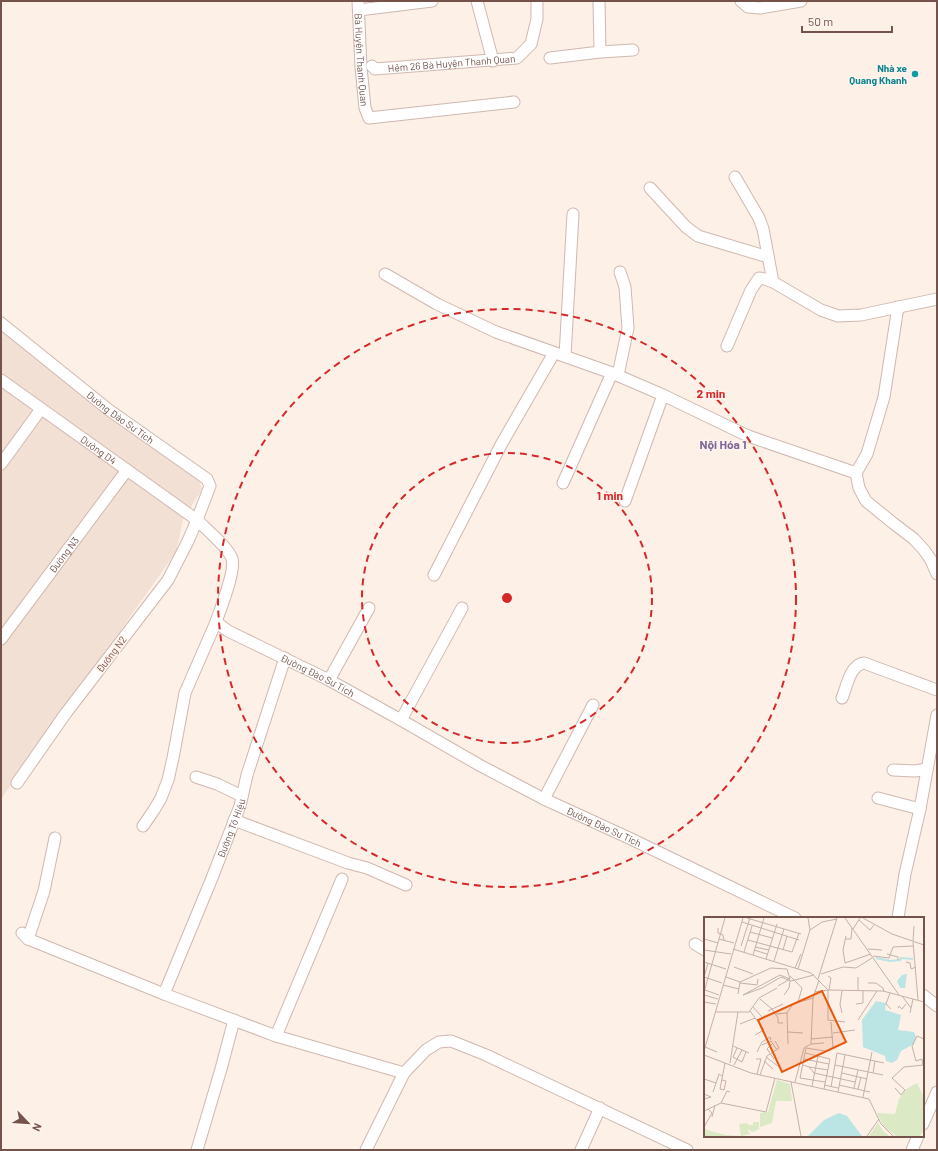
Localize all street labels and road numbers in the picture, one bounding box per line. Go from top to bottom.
street label: Bà Huyện Thanh Quan [353,13,371,107]
street label: Hẻm 26 Bà Huyện Thanh Quan [387,52,516,74]
street label: Đường Đào Sư Tích [84,388,157,446]
street label: Dường D4 [78,433,119,467]
street label: Đường N3 [46,534,81,575]
street label: Đướng N2 [93,633,129,675]
street label: Đường Đào Sư Tích [279,652,357,699]
street label: Đường Tô Hiệu [214,797,247,859]
street label: Đường Đào Sư Tích [565,804,643,849]

